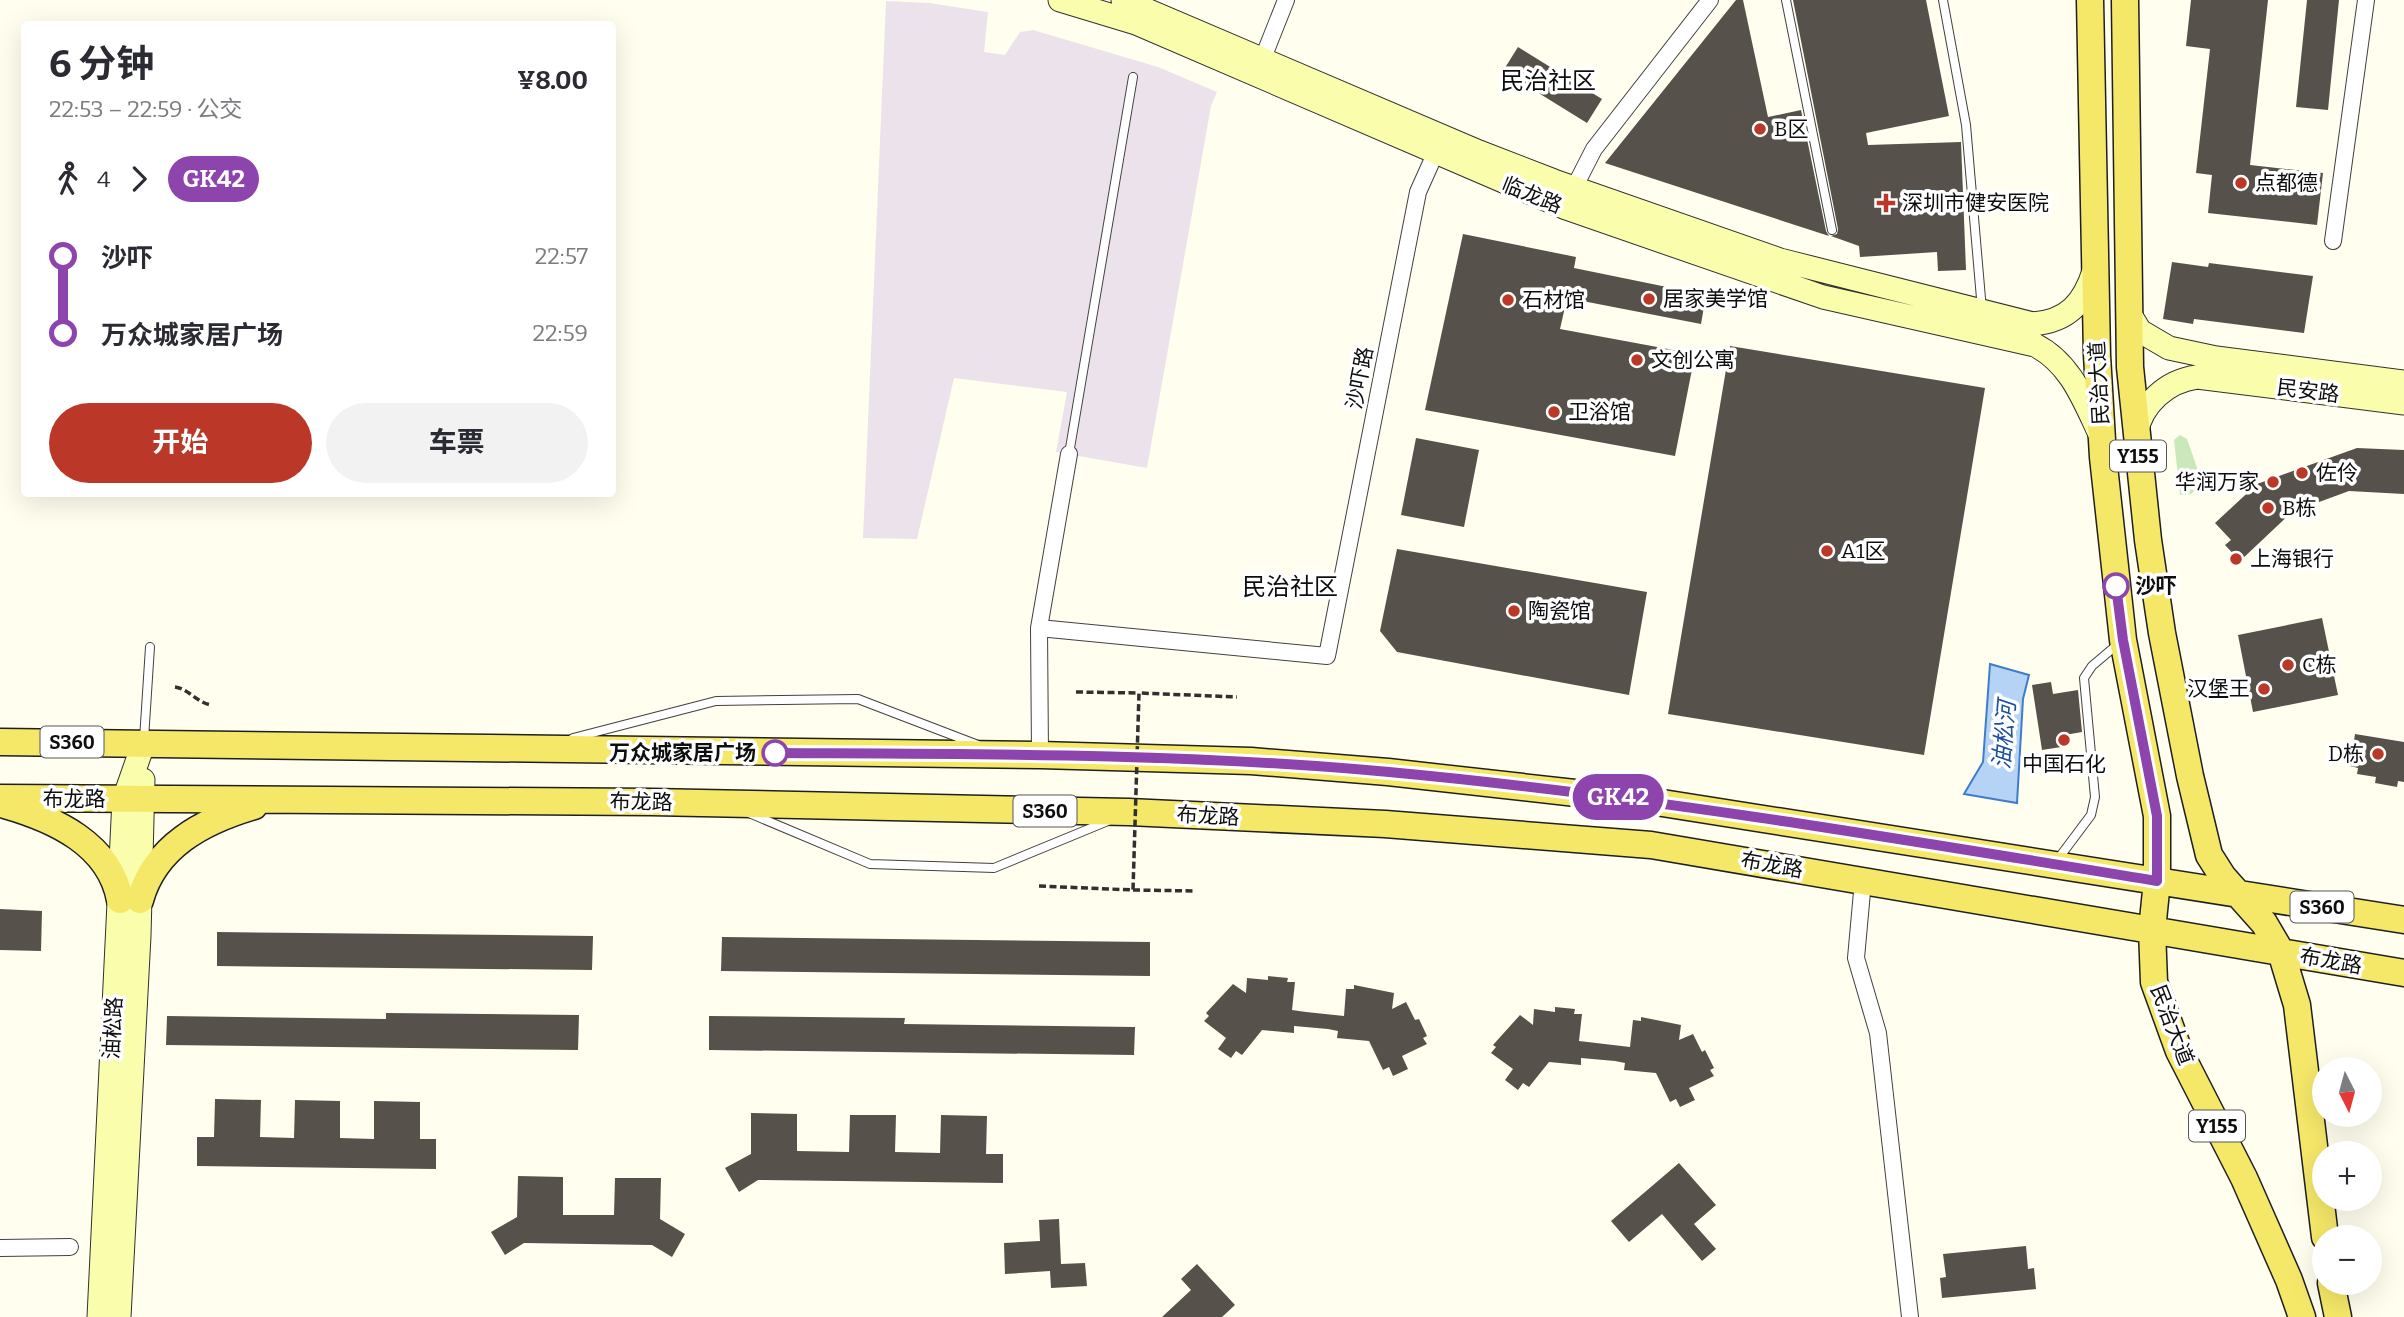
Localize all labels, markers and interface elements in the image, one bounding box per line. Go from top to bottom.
text: 6 分钟 [49,41,154,87]
text: ¥8.00 [517,65,588,96]
district label: 民治社区 [1500,67,1596,95]
text: 22:53 – 22:59 · 公交 [49,95,243,123]
place label: B区 [1774,116,1809,142]
marker: B区 [1752,121,1768,137]
icon: walk [49,160,87,198]
icon: forward [120,160,158,198]
text: 4 [97,165,110,193]
text: GK42 [182,165,245,193]
place label: 点都德 [2255,170,2318,196]
street label: 临龙路 [1498,171,1566,219]
marker: 点都德 [2233,175,2249,191]
place label: 深圳市健安医院 [1902,190,2049,216]
marker: 深圳市健安医院 [1876,193,1896,213]
text: 22:57 [535,242,588,270]
text: 沙吓 [101,243,153,274]
place label: 居家美学馆 [1663,286,1768,312]
place label: 石材馆 [1522,287,1585,313]
marker: 居家美学馆 [1641,291,1657,307]
marker: 石材馆 [1500,292,1516,308]
text: 22:59 [533,319,588,347]
text: 万众城家居广场 [101,320,283,351]
street label: 民治大道 [2084,340,2114,426]
street label: 沙吓路 [1341,345,1379,411]
place label: 文创公寓 [1651,347,1735,373]
marker: 文创公寓 [1629,352,1645,368]
street label: 民安路 [2275,374,2341,408]
place label: 卫浴馆 [1568,399,1631,425]
button: 开始 [49,403,312,483]
button: 车票 [326,403,588,483]
marker: 卫浴馆 [1546,404,1562,420]
road number: Y155 [2110,440,2166,471]
place label: 佐伶 [2316,460,2358,486]
marker: 佐伶 [2294,465,2310,481]
place label: 华润万家 [2175,469,2259,495]
marker: 华润万家 [2265,474,2281,490]
place label: B栋 [2282,495,2317,521]
marker: B栋 [2260,500,2276,516]
place label: A1区 [1841,538,1885,564]
marker: A1区 [1819,543,1835,559]
place label: 上海银行 [2250,546,2334,572]
marker: 上海银行 [2228,551,2244,567]
district label: 民治社区 [1242,573,1338,601]
marker: 沙吓 [2103,573,2129,599]
place label: 沙吓 [2135,573,2177,599]
place label: 陶瓷馆 [1528,598,1591,624]
marker: 陶瓷馆 [1506,603,1522,619]
place label: C栋 [2302,652,2337,678]
marker: C栋 [2280,657,2296,673]
place label: 汉堡王 [2187,676,2250,702]
marker: 汉堡王 [2256,681,2272,697]
water label: 油松河 [1987,695,2021,771]
road number: S360 [41,726,104,758]
marker: 中国石化 [2056,732,2072,748]
place label: 万众城家居广场 [609,740,756,766]
marker: 万众城家居广场 [762,740,788,766]
place label: D栋 [2328,741,2364,767]
marker: D栋 [2370,746,2386,762]
place label: 中国石化 [2022,751,2106,777]
line badge: GK42 [1569,774,1667,820]
text: GK42 [1587,783,1649,811]
street label: 布龙路 [43,786,106,812]
street label: 布龙路 [609,788,673,816]
road number: S360 [1014,796,1076,826]
street label: 布龙路 [1176,801,1240,831]
street label: 布龙路 [1739,847,1805,883]
road number: S360 [2290,892,2354,923]
street label: 布龙路 [2298,943,2364,979]
street label: 民治大道 [2145,981,2199,1069]
street label: 油松路 [98,996,128,1060]
north arrow [2312,1057,2382,1127]
map controls [2312,1057,2382,1295]
road number: Y155 [2189,1110,2245,1142]
button: + [2312,1141,2382,1211]
button: − [2312,1225,2382,1295]

